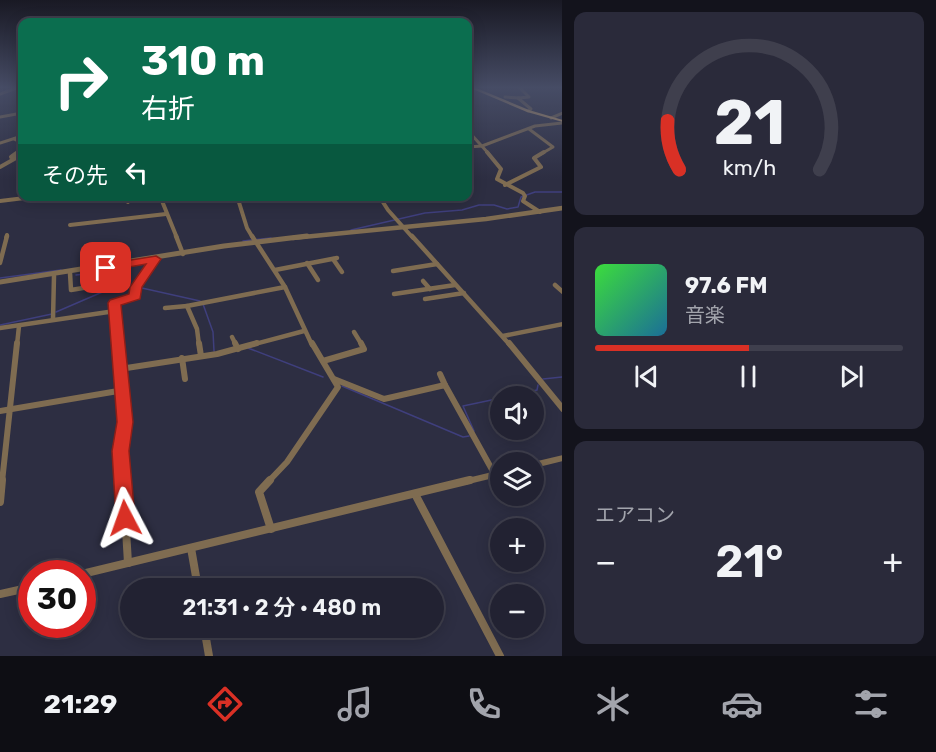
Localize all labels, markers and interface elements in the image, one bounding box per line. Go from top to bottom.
text: 310 m [141,36,265,86]
icon: right [42,42,120,120]
text: 21 [713,87,785,161]
text: 右折 [141,93,195,125]
icon: left [120,156,153,189]
text: km/h [722,156,776,181]
text: その先 [42,162,108,189]
pin [80,242,131,293]
icon: arrive [89,251,122,284]
text: 97.6 FM [685,272,767,299]
text: 音楽 [685,303,725,327]
icon: previous [630,360,663,393]
icon: pause [732,360,765,393]
icon: next [835,360,868,393]
map controls [490,386,544,638]
button: sound [490,386,544,440]
button: layers [490,452,544,506]
position arrow [93,486,157,550]
text: エアコン [595,503,675,527]
button: + [490,518,544,572]
text: 21° [715,535,784,588]
text: − [595,542,616,581]
text: + [882,542,903,581]
speed limit sign: 30 [18,560,96,638]
button: − [490,584,544,638]
text: 21:31 · 2 分 · 480 m [183,594,381,621]
icon: directions [204,683,246,725]
icon: music [334,683,376,725]
icon: phone [463,683,505,725]
icon: climate [592,683,634,725]
icon: car [721,683,763,725]
icon: filters [850,683,892,725]
text: 21:29 [44,688,117,720]

